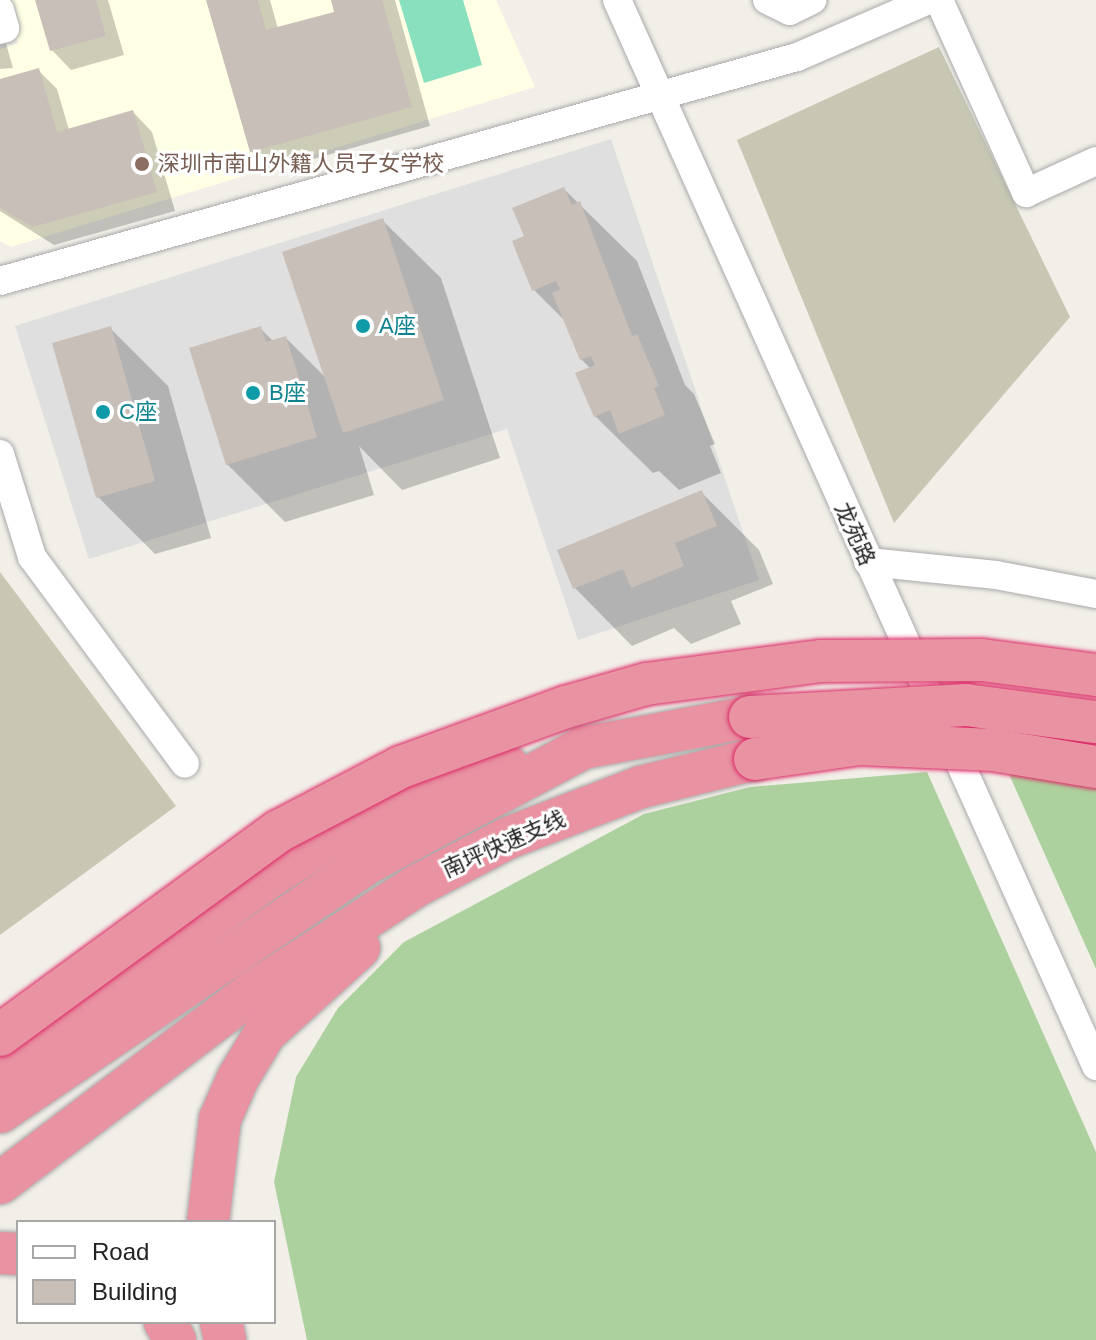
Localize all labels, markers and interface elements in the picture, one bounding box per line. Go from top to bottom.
place label: 深圳市南山外籍人员子女学校 [158,151,444,177]
marker: 深圳市南山外籍人员子女学校 [133,155,151,173]
place label: A座 [379,313,416,339]
marker: A座 [354,317,372,335]
place label: B座 [269,380,306,406]
marker: B座 [244,384,262,402]
place label: C座 [119,399,157,425]
marker: C座 [94,403,112,421]
street label: 龙苑路 [830,498,880,570]
street label: 南坪快速支线 [438,805,570,883]
legend [16,1220,276,1324]
text: Road [92,1238,149,1265]
text: Building [92,1278,177,1305]

